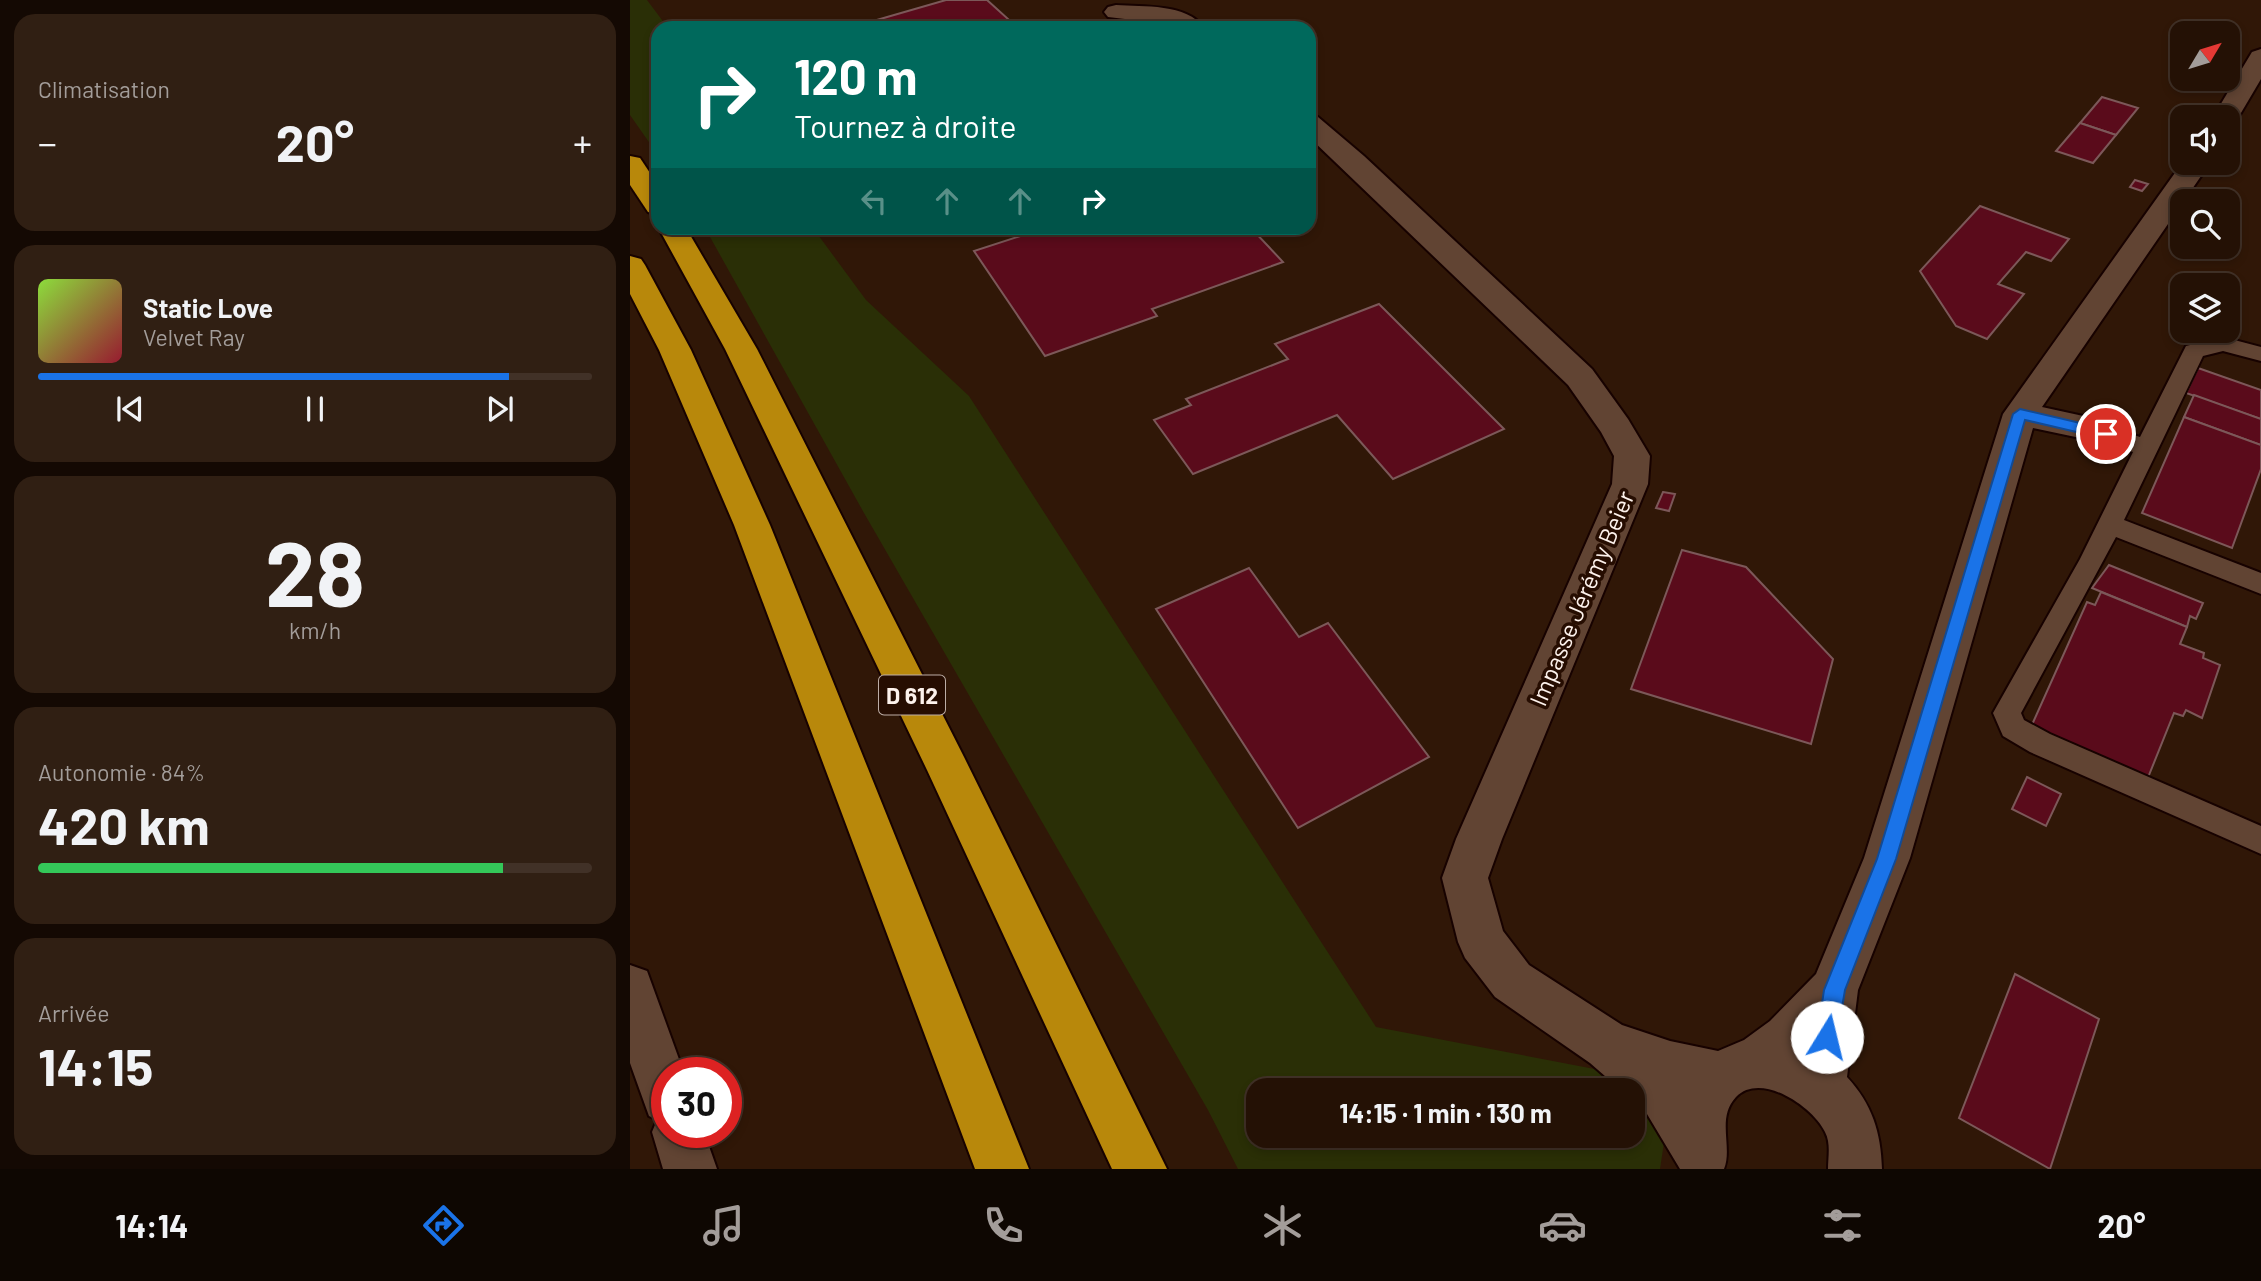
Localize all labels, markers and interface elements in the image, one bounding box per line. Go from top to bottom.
north arrow [2170,21,2240,91]
map controls [2170,21,2240,343]
text: 120 m [794,46,917,105]
icon: right [679,49,770,140]
text: Climatisation [38,75,170,103]
button: sound [2170,105,2240,175]
text: Tournez à droite [794,106,1016,144]
text: 20° [276,110,354,172]
text: − [38,119,57,165]
text: + [573,119,592,165]
icon: left [855,182,893,220]
icon: ahead [928,182,966,220]
icon: ahead [1001,182,1039,220]
icon: right [1074,182,1112,220]
button: search [2170,189,2240,259]
button: layers [2170,273,2240,343]
text: Static Love [143,292,273,323]
text: Velvet Ray [143,323,245,351]
icon: previous [111,390,149,428]
icon: pause [296,390,334,428]
icon: next [481,390,519,428]
pin [2076,404,2136,464]
icon: arrive [2087,415,2125,453]
street label: Impasse Jérémy Beier [1523,486,1640,710]
text: 28 [265,516,365,625]
text: km/h [289,616,341,644]
road number: D 612 [879,676,945,715]
text: Autonomie · 84% [38,758,205,786]
text: 420 km [38,793,210,855]
text: Arrivée [38,999,110,1027]
position arrow [1790,1000,1864,1074]
text: 14:15 [38,1034,153,1096]
speed limit sign: 30 [651,1057,742,1148]
text: 14:15 · 1 min · 130 m [1339,1097,1552,1128]
icon: directions [419,1201,468,1250]
icon: music [699,1201,748,1250]
icon: phone [979,1201,1028,1250]
icon: climate [1258,1201,1307,1250]
icon: car [1538,1201,1587,1250]
icon: filters [1818,1201,1867,1250]
text: 14:14 [115,1206,188,1244]
text: 20° [2097,1206,2146,1244]

